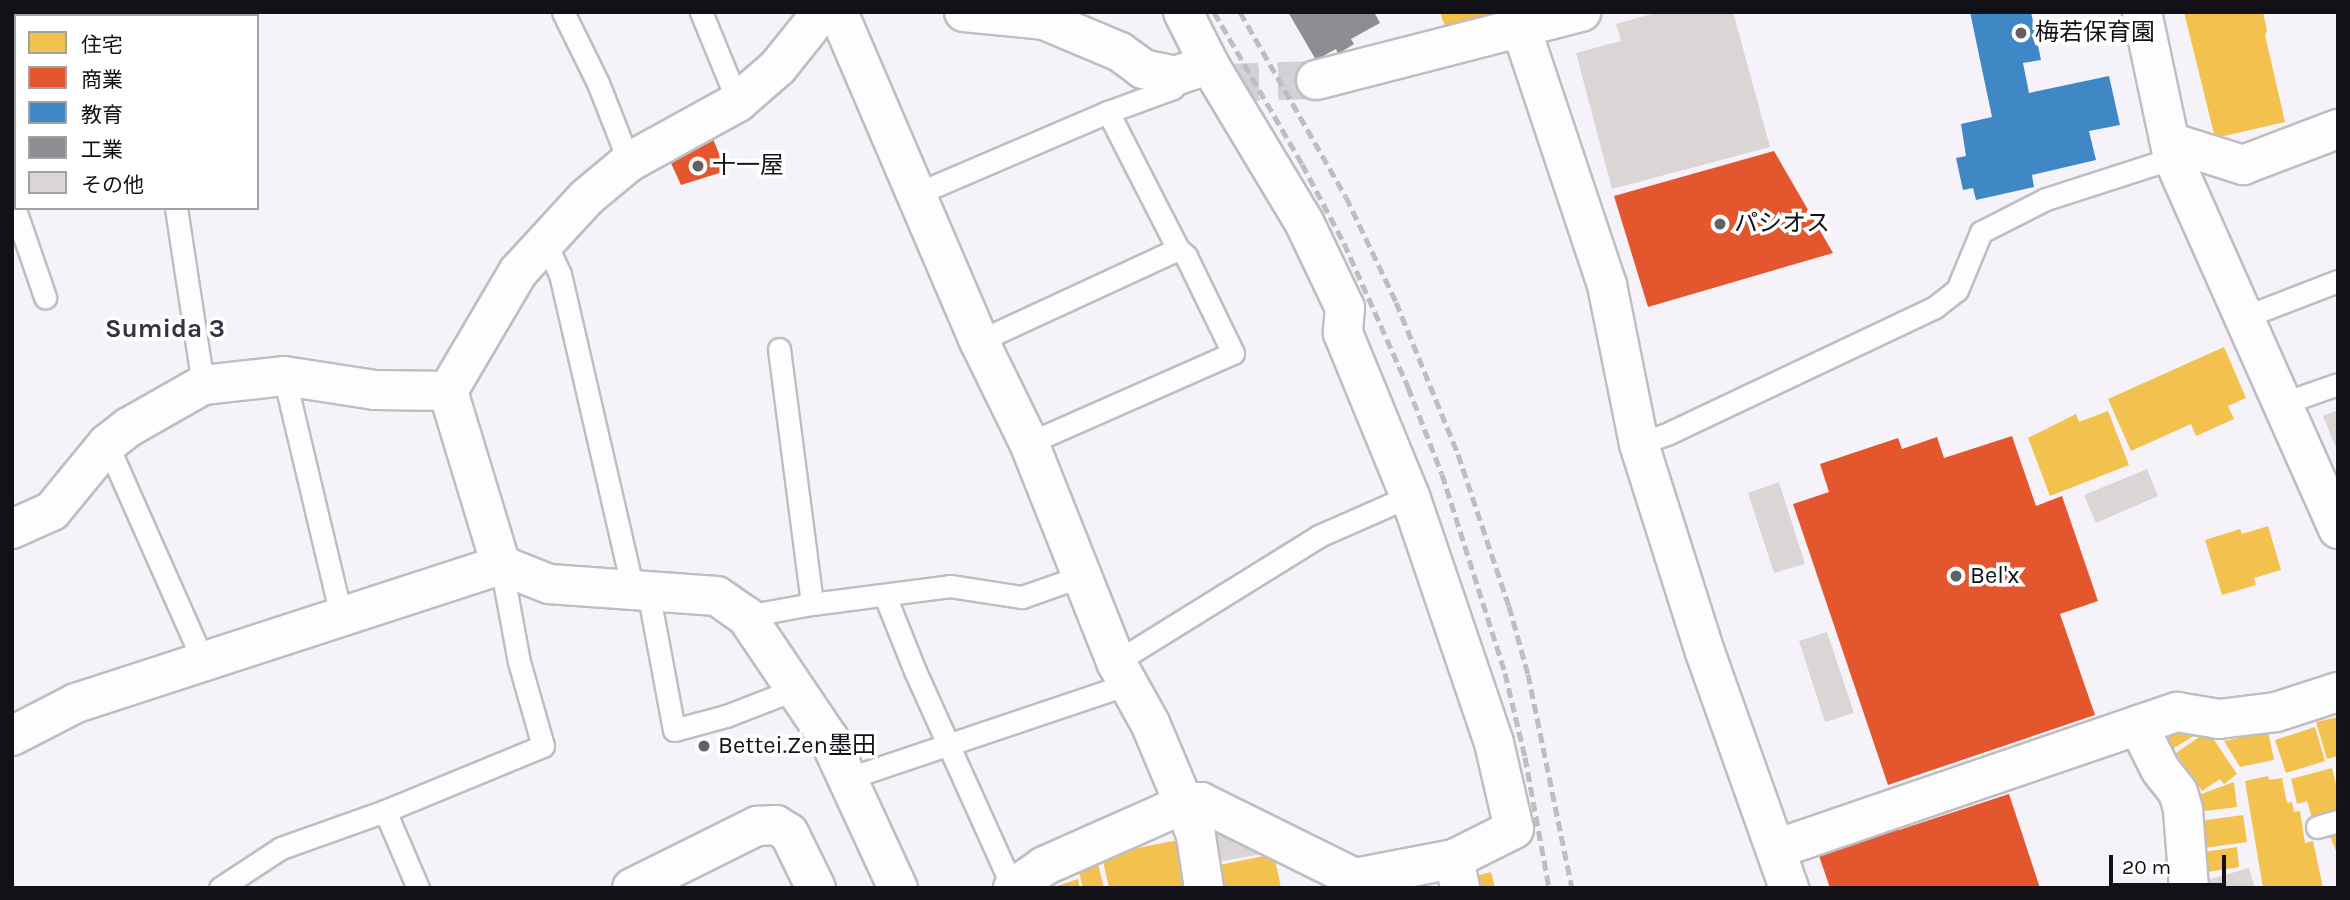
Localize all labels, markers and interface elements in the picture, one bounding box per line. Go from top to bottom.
legend [14,14,259,210]
place label: 梅若保育園 [2035,19,2155,47]
marker: 梅若保育園 [2013,25,2029,41]
text: 住宅 [81,33,123,57]
text: 商業 [81,68,123,92]
text: 教育 [81,103,123,127]
text: 工業 [81,138,123,162]
place label: 十一屋 [712,152,784,180]
marker: 十一屋 [690,158,706,174]
text: その他 [81,173,144,197]
place label: パシオス [1734,210,1830,238]
marker: パシオス [1712,216,1728,232]
district label: Sumida 3 [105,313,225,345]
place label: Bel'x [1970,562,2019,590]
marker: Bel'x [1948,568,1964,584]
place label: Bettei.Zen墨田 [718,732,876,760]
marker: Bettei.Zen墨田 [696,738,712,754]
scale bar [2112,841,2229,885]
text: 20 m [2122,855,2171,879]

